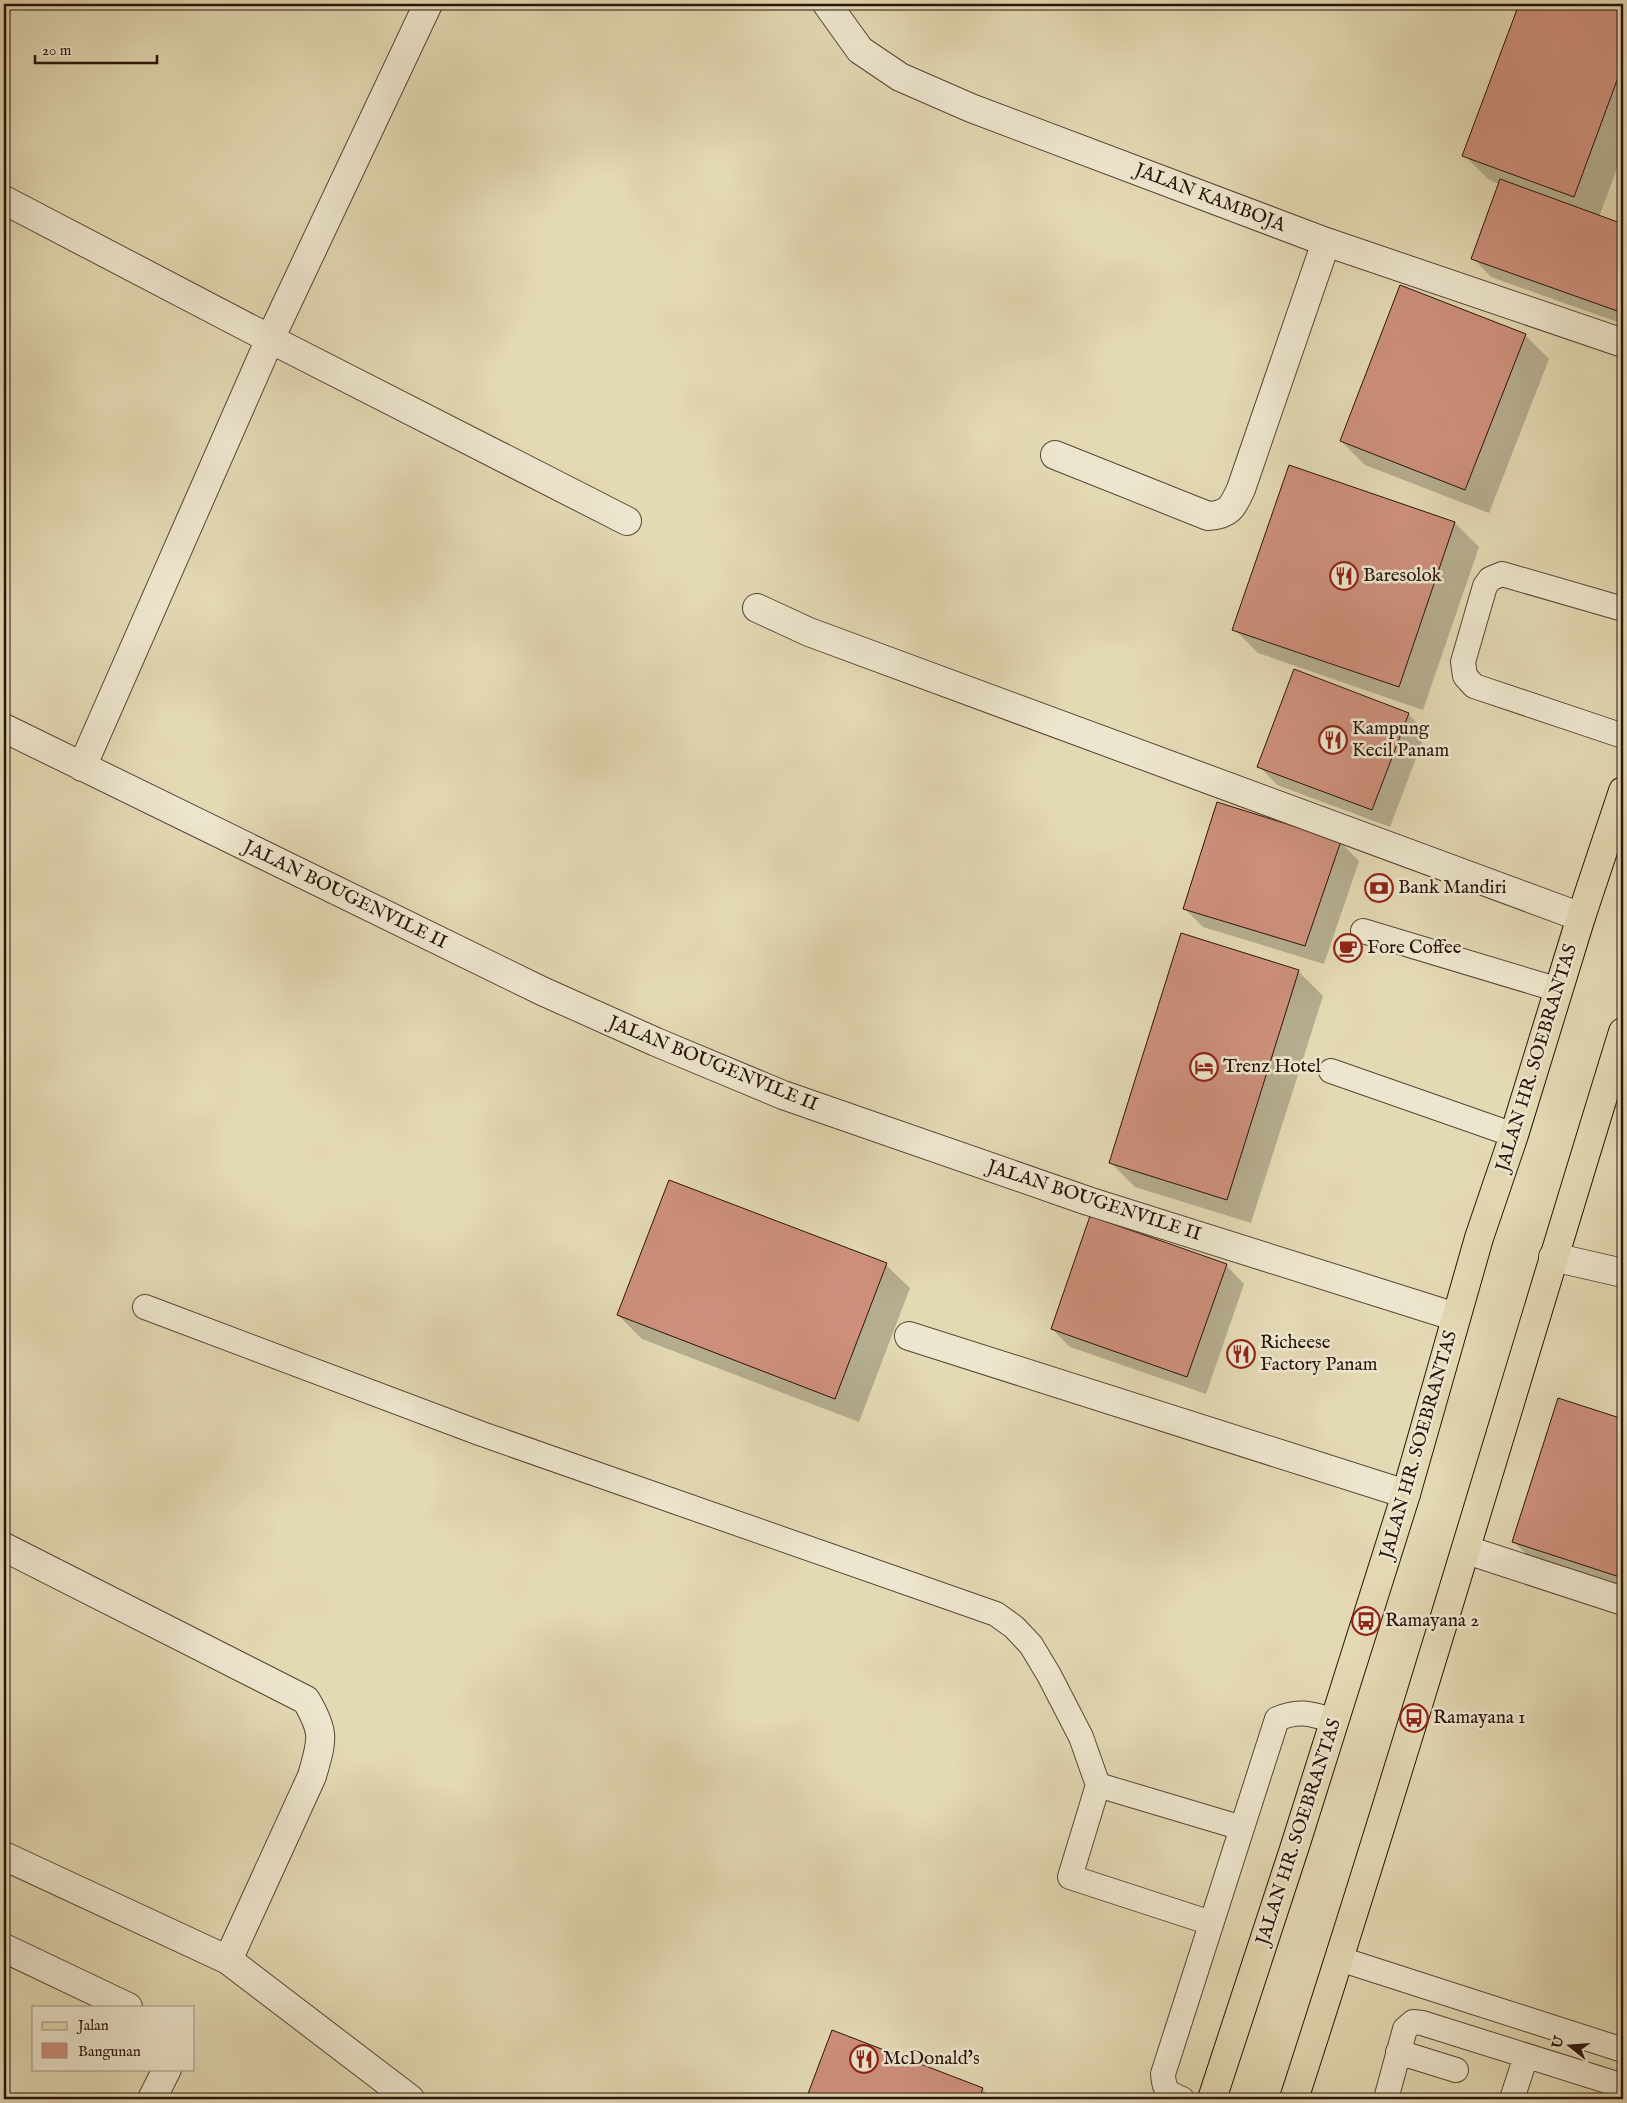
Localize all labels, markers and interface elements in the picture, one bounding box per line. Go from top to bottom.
scale bar [35,32,158,64]
text: 20 m [42,41,72,60]
street label: JALAN KAMBOJA [1129,157,1290,238]
restaurant icon: Baresolok [1329,561,1359,591]
place label: Baresolok [1363,564,1443,588]
place label: Kampung Kecil Panam [1352,717,1449,763]
restaurant icon: Kampung Kecil Panam [1318,725,1348,755]
street label: JALAN BOUGENVILE II [237,834,451,955]
bank icon: Bank Mandiri [1364,873,1394,903]
place label: Bank Mandiri [1398,876,1507,900]
cafe icon: Fore Coffee [1333,933,1363,963]
place label: Fore Coffee [1367,936,1462,960]
street label: JALAN HR. SOEBRANTAS [1490,941,1583,1177]
street label: JALAN BOUGENVILE II [603,1010,821,1117]
hotel icon: Trenz Hotel [1189,1052,1219,1082]
place label: Trenz Hotel [1223,1055,1322,1079]
street label: JALAN BOUGENVILE II [982,1154,1204,1247]
street label: JALAN HR. SOEBRANTAS [1374,1328,1463,1564]
place label: Richeese Factory Panam [1260,1331,1378,1377]
restaurant icon: Richeese Factory Panam [1226,1339,1256,1369]
bus stop icon: Ramayana 2 [1351,1606,1381,1636]
place label: Ramayana 2 [1385,1609,1479,1633]
bus stop icon: Ramayana 1 [1399,1703,1429,1733]
place label: Ramayana 1 [1433,1706,1525,1730]
street label: JALAN HR. SOEBRANTAS [1250,1716,1347,1950]
legend [32,2006,195,2070]
text: Jalan [76,2016,109,2035]
north arrow [1544,2020,1594,2070]
text: U [1548,2033,1569,2052]
text: Bangunan [78,2042,141,2061]
restaurant icon: McDonald's [849,2044,879,2074]
place label: McDonald's [883,2047,980,2071]

